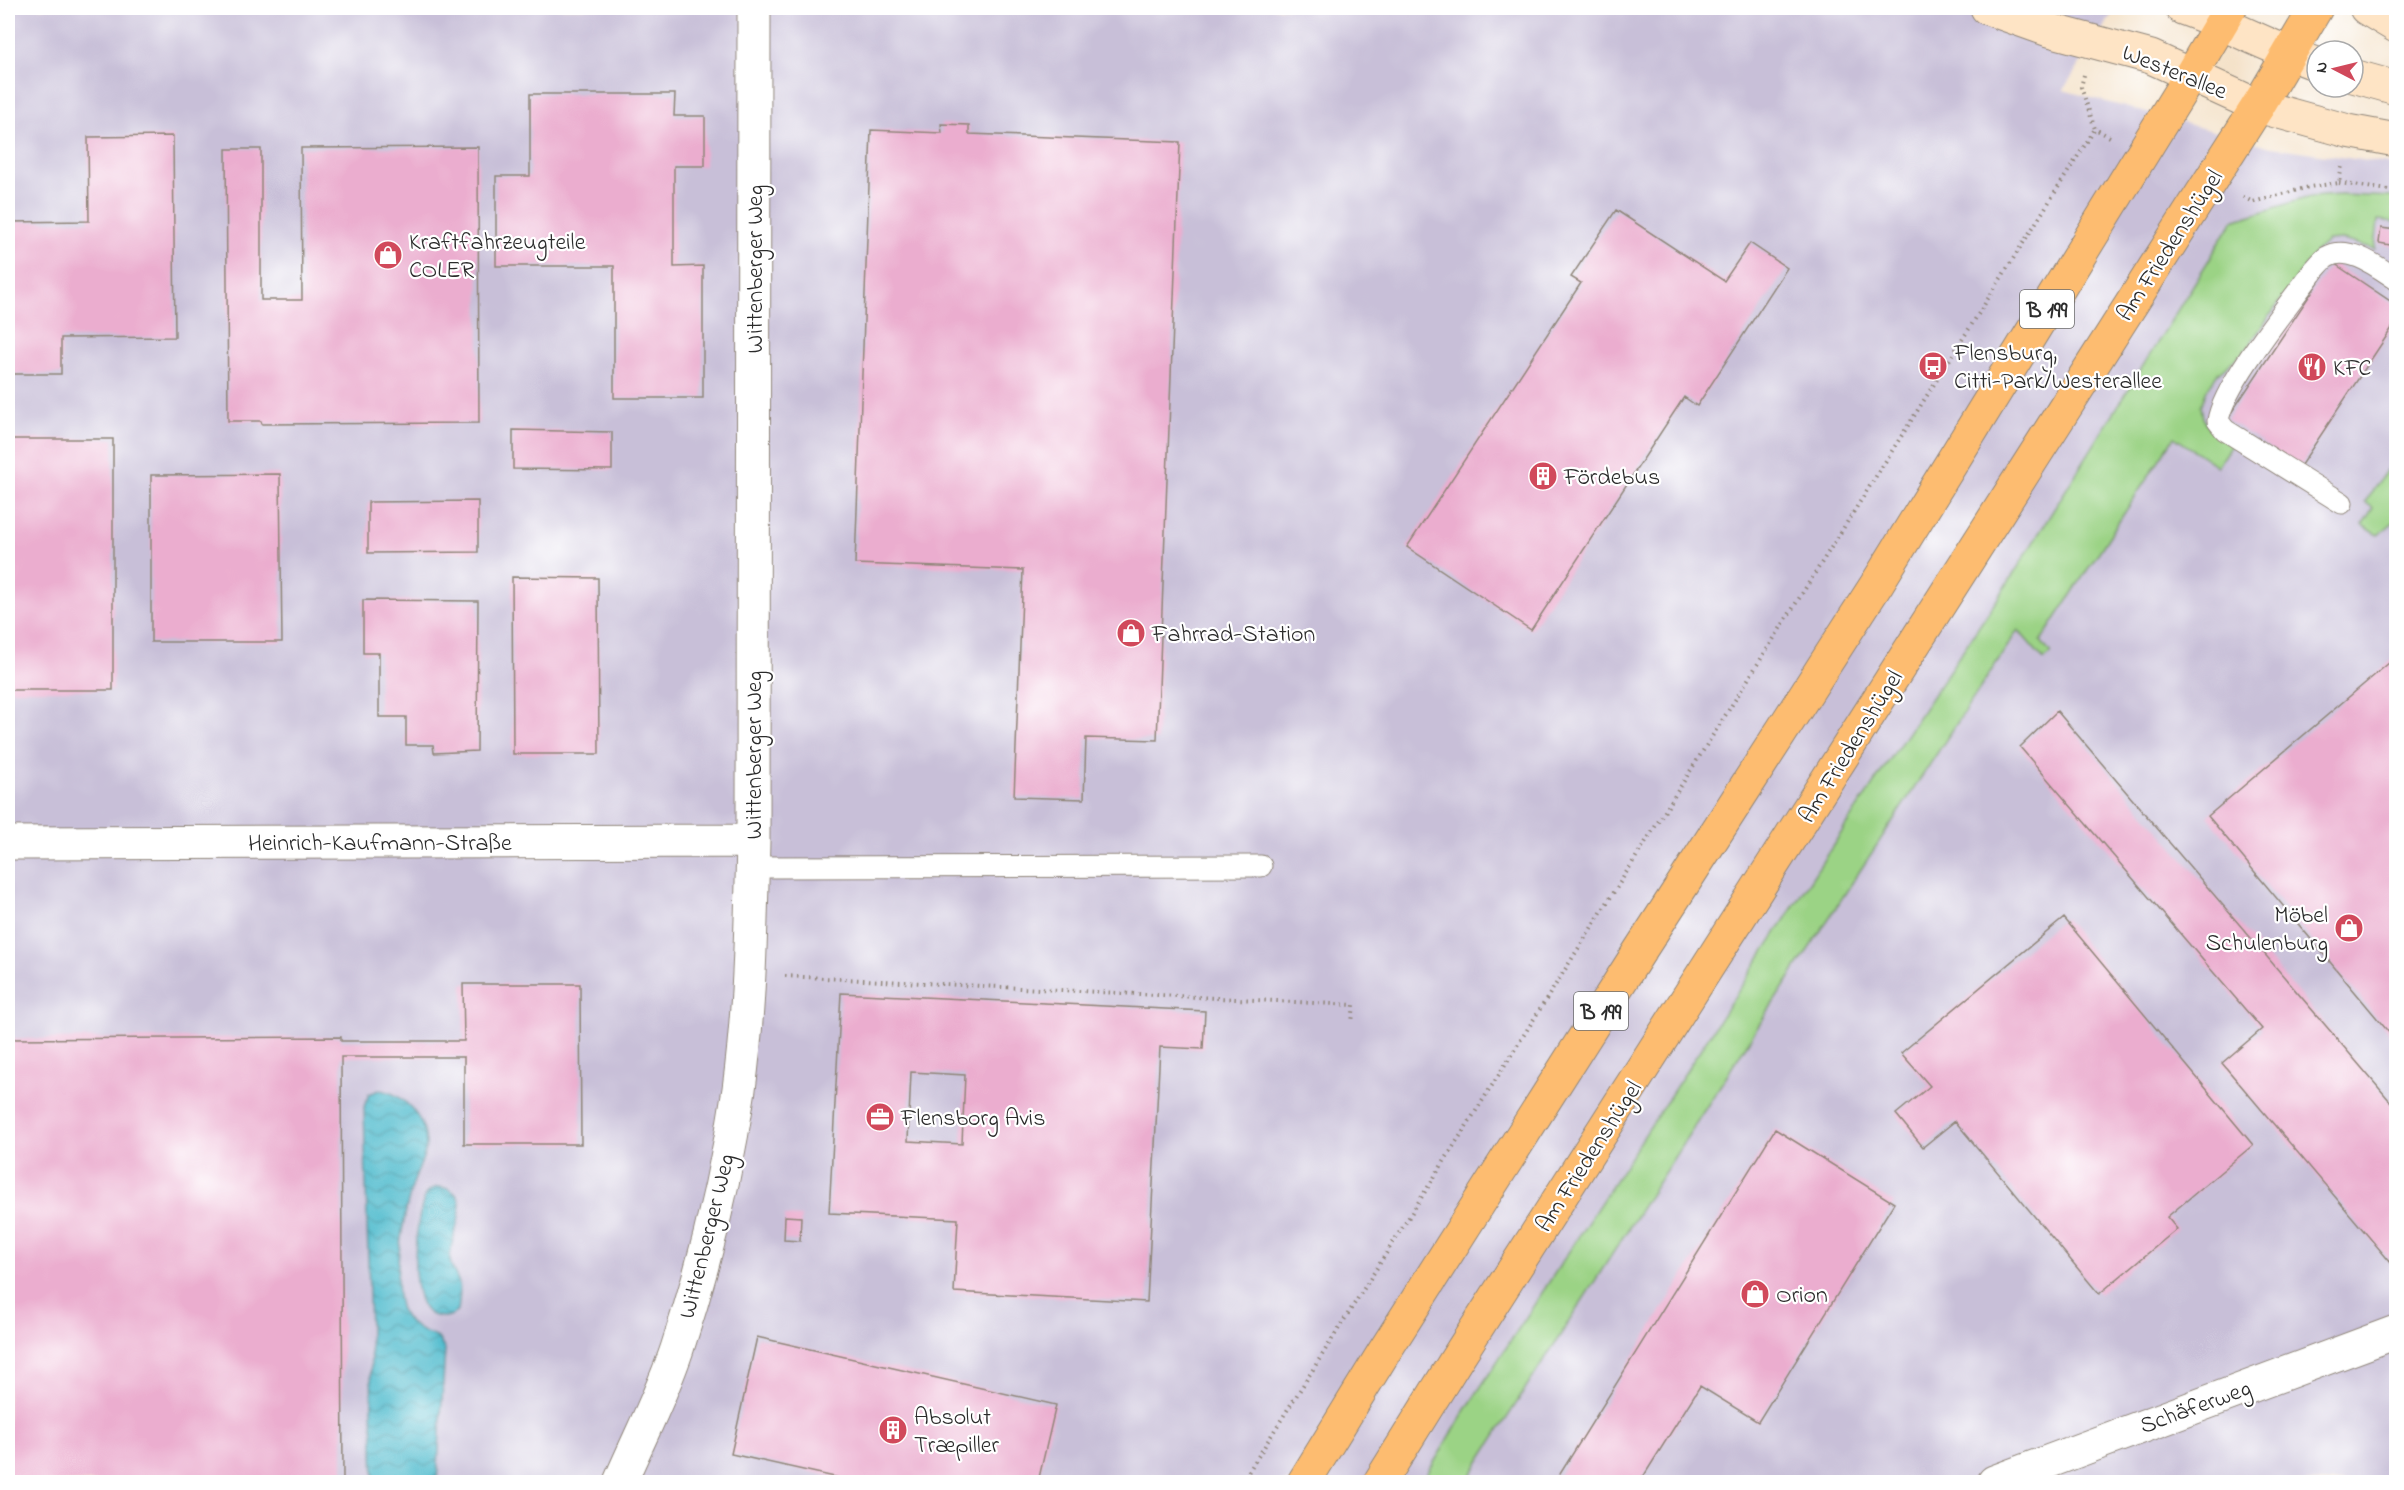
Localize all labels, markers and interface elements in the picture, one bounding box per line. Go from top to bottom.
street label: Westerallee [2116,36,2232,110]
north arrow [2305,39,2365,99]
text: N [2310,60,2335,74]
street label: Am Friedenshügel [2109,164,2233,329]
street label: Wittenberger Weg [739,185,774,353]
place label: Kraftfahrzeugteile COLER [409,226,586,289]
shop icon: Kraftfahrzeugteile COLER [372,239,404,271]
road number: B 199 [2020,290,2074,328]
place label: Flensburg, Citti-Park/Westerallee [1953,337,2162,400]
bus stop icon: Flensburg, Citti-Park/Westerallee [1917,350,1949,382]
restaurant icon: KFC [2296,351,2328,383]
place label: KFC [2333,352,2371,387]
building icon: Fördebus [1527,460,1559,492]
place label: Fördebus [1563,461,1660,496]
shop icon: Fahrrad-Station [1115,617,1147,649]
place label: Fahrrad-Station [1151,618,1315,653]
street label: Am Friedenshügel [1791,664,1913,831]
street label: Wittenberger Weg [738,671,773,839]
street label: Heinrich-Kaufmann-Straße [248,827,512,862]
place label: Möbel Schulenburg [2206,899,2328,962]
shop icon: Möbel Schulenburg [2333,912,2365,944]
road number: B 199 [1574,992,1628,1030]
street label: Am Friedenshügel [1528,1075,1652,1240]
office icon: Flensborg Avis [864,1101,896,1133]
place label: Flensborg Avis [900,1102,1045,1137]
street label: Wittenberger Weg [671,1150,746,1323]
shop icon: Orion [1739,1278,1771,1310]
place label: Orion [1776,1279,1828,1314]
street label: Schäferweg [2135,1372,2256,1445]
place label: Absolut Træpiller [914,1401,1000,1464]
building icon: Absolut Træpiller [877,1414,909,1446]

